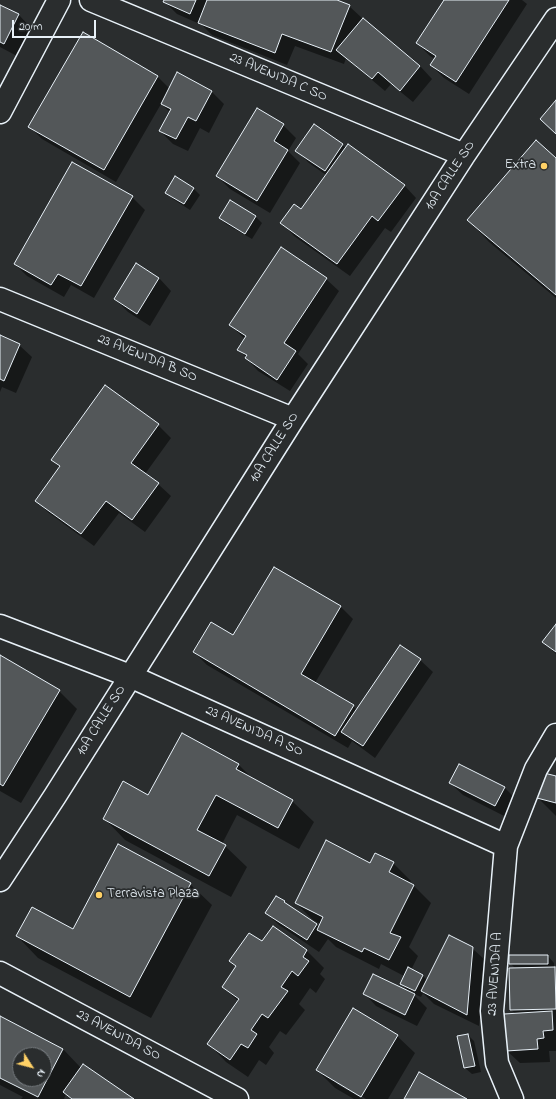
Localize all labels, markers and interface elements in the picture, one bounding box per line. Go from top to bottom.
scale bar [14,12,98,38]
text: 20 m [19,18,42,36]
street label: 23 AVENIDA C SO [227,50,329,106]
street label: 10A CALLE SO [422,138,480,214]
place label: Extra [505,158,536,174]
marker: Extra [539,161,549,171]
street label: 23 AVENIDA B SO [95,331,199,387]
street label: 10A CALLE SO [247,410,303,486]
street label: 10A CALLE SO [74,683,130,759]
street label: 23 AVENIDA A SO [202,703,306,761]
place label: Terravista Plaza [107,887,199,903]
marker: Terravista Plaza [94,890,104,900]
street label: 23 AVENIDA A [485,932,507,1016]
street label: 23 AVENIDA SO [73,1007,163,1065]
north arrow [12,1047,52,1087]
text: N [32,1066,50,1081]

